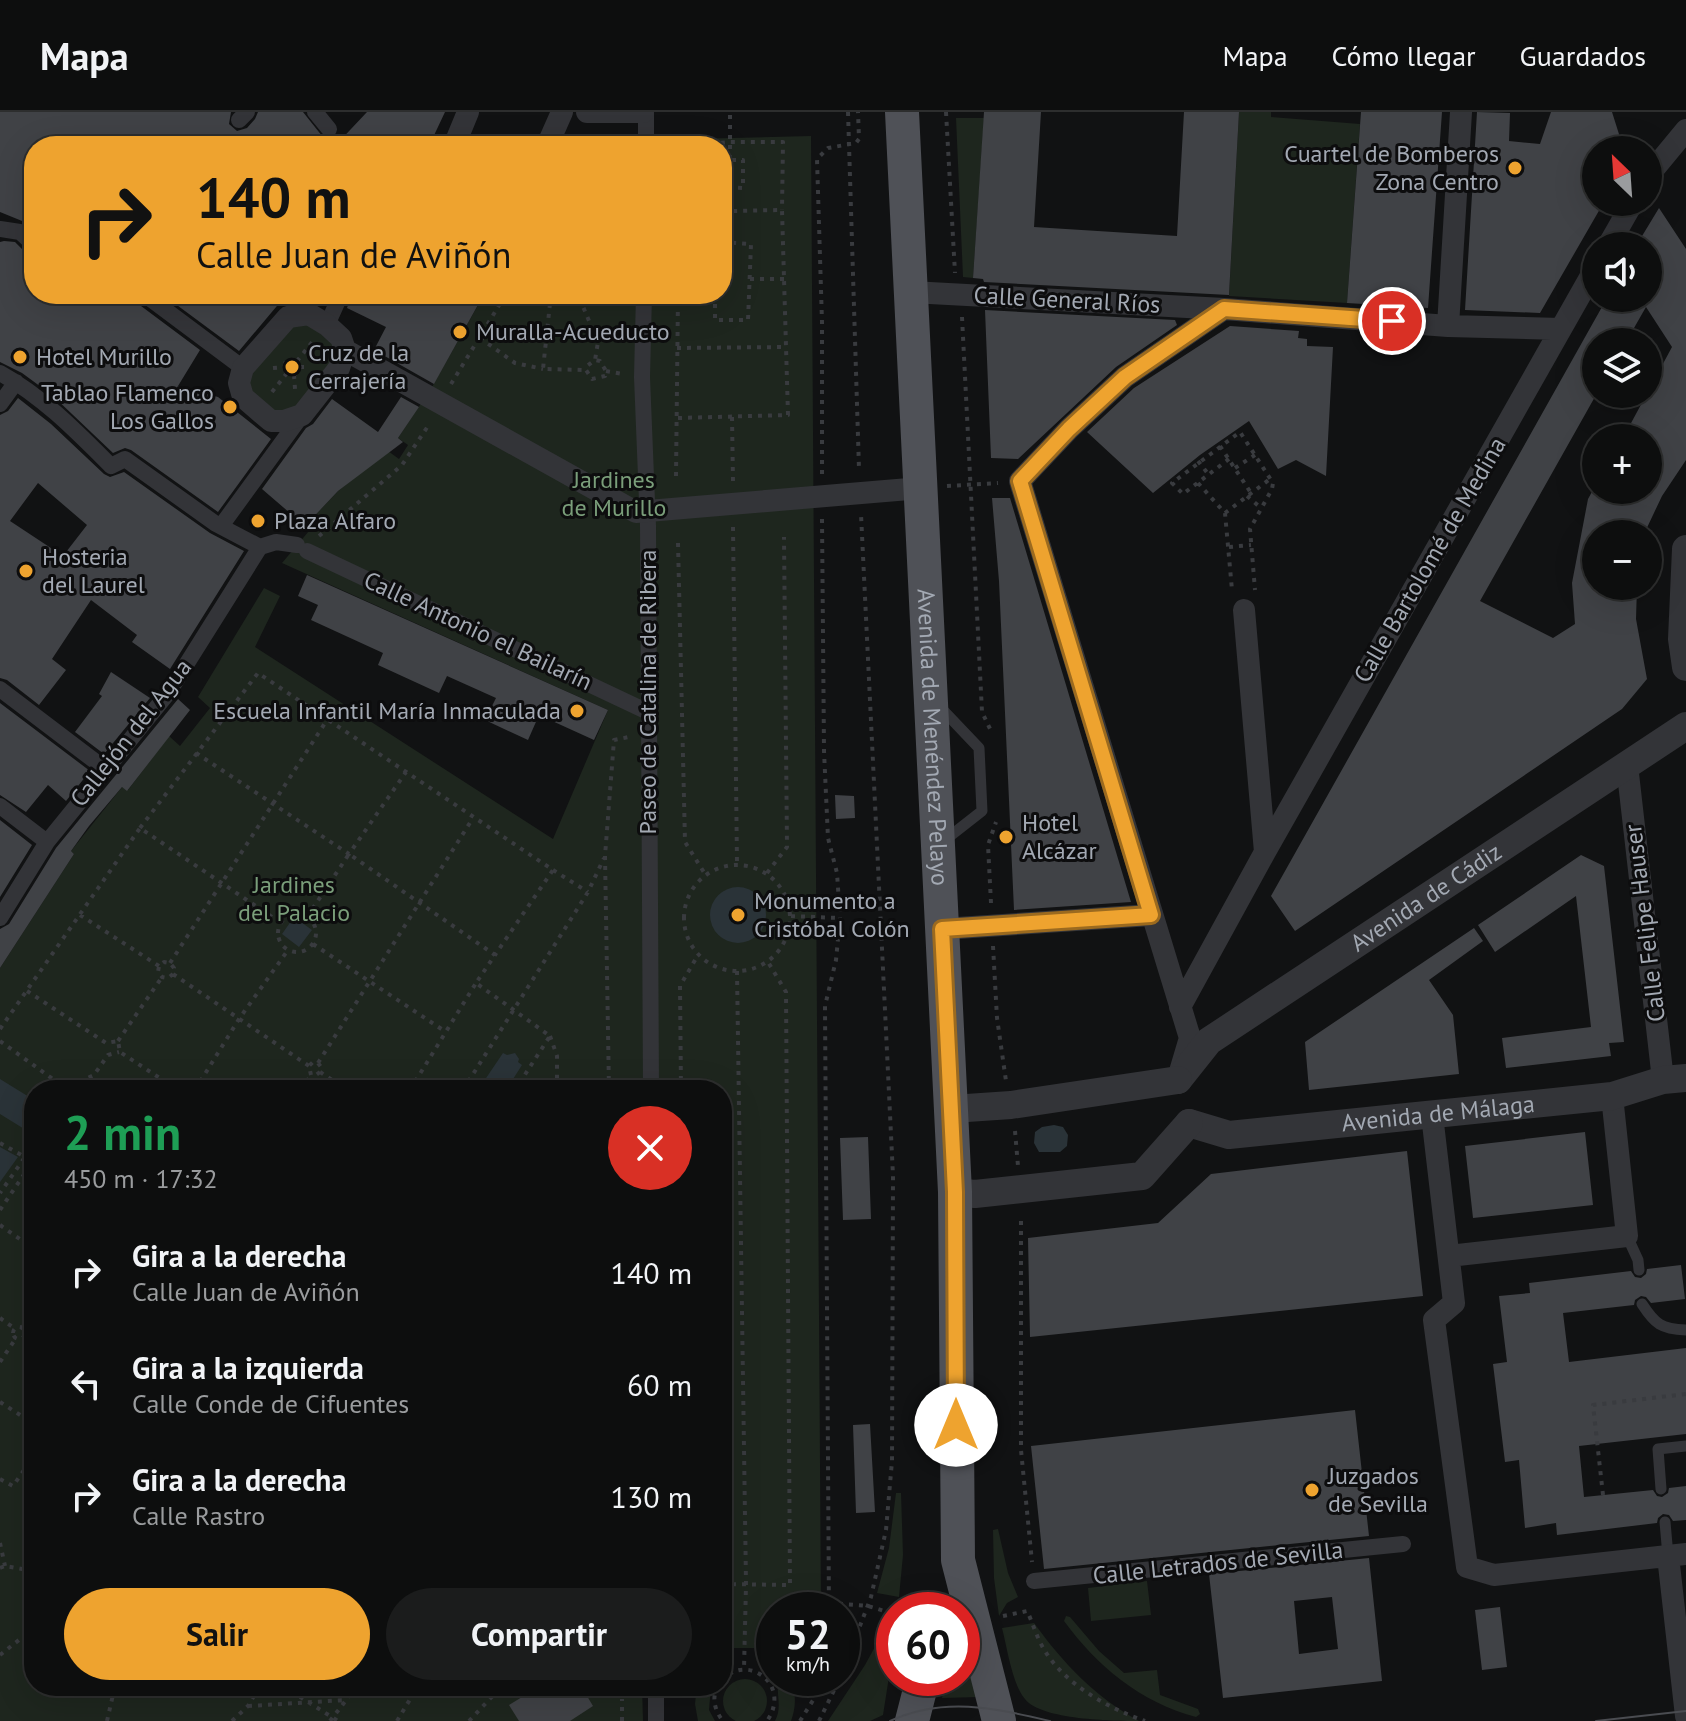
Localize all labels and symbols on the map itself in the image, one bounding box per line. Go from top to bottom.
north arrow [1582,136,1662,216]
place label: Cuartel de Bomberos Zona Centro [1284,138,1499,197]
marker: Cuartel de Bomberos Zona Centro [1506,159,1524,177]
street label: Calle General Ríos [973,279,1161,320]
pin [1358,287,1426,355]
place label: Muralla-Acueducto [476,316,670,347]
marker: Muralla-Acueducto [451,323,469,341]
place label: Cruz de la Cerrajería [308,337,409,396]
place label: Hotel Murillo [36,341,172,372]
marker: Hotel Murillo [11,348,29,366]
marker: Cruz de la Cerrajería [283,358,301,376]
place label: Tablao Flamenco Los Gallos [41,377,214,436]
marker: Tablao Flamenco Los Gallos [221,398,239,416]
street label: Calle Bartolomé de Medina [1347,431,1513,688]
park label: Jardines de Murillo [562,464,666,523]
place label: Plaza Alfaro [274,505,396,536]
marker: Plaza Alfaro [249,512,267,530]
place label: Hosteria del Laurel [42,541,145,600]
street label: Paseo de Catalina de Ribera [632,550,663,834]
marker: Hosteria del Laurel [17,562,35,580]
street label: Calle Antonio el Bailarín [359,564,597,697]
street label: Avenida de Menéndez Pelayo [910,588,956,887]
street label: Callejón del Agua [63,652,198,813]
place label: Escuela Infantil María Inmaculada [213,695,561,726]
marker: Escuela Infantil María Inmaculada [568,702,586,720]
place label: Hotel Alcázar [1022,807,1097,866]
street label: Calle Felipe Hauser [1617,822,1672,1024]
marker: Hotel Alcázar [997,828,1015,846]
street label: Avenida de Cádiz [1344,836,1507,958]
park label: Jardines del Palacio [238,869,350,928]
place label: Monumento a Cristóbal Colón [754,885,910,944]
marker: Monumento a Cristóbal Colón [729,906,747,924]
street label: Avenida de Málaga [1340,1088,1536,1138]
position arrow [914,1383,998,1467]
place label: Juzgados de Sevilla [1327,1460,1428,1519]
marker: Juzgados de Sevilla [1303,1481,1321,1499]
street label: Calle Letrados de Sevilla [1091,1534,1345,1591]
speed limit sign: 60 [876,1592,980,1696]

